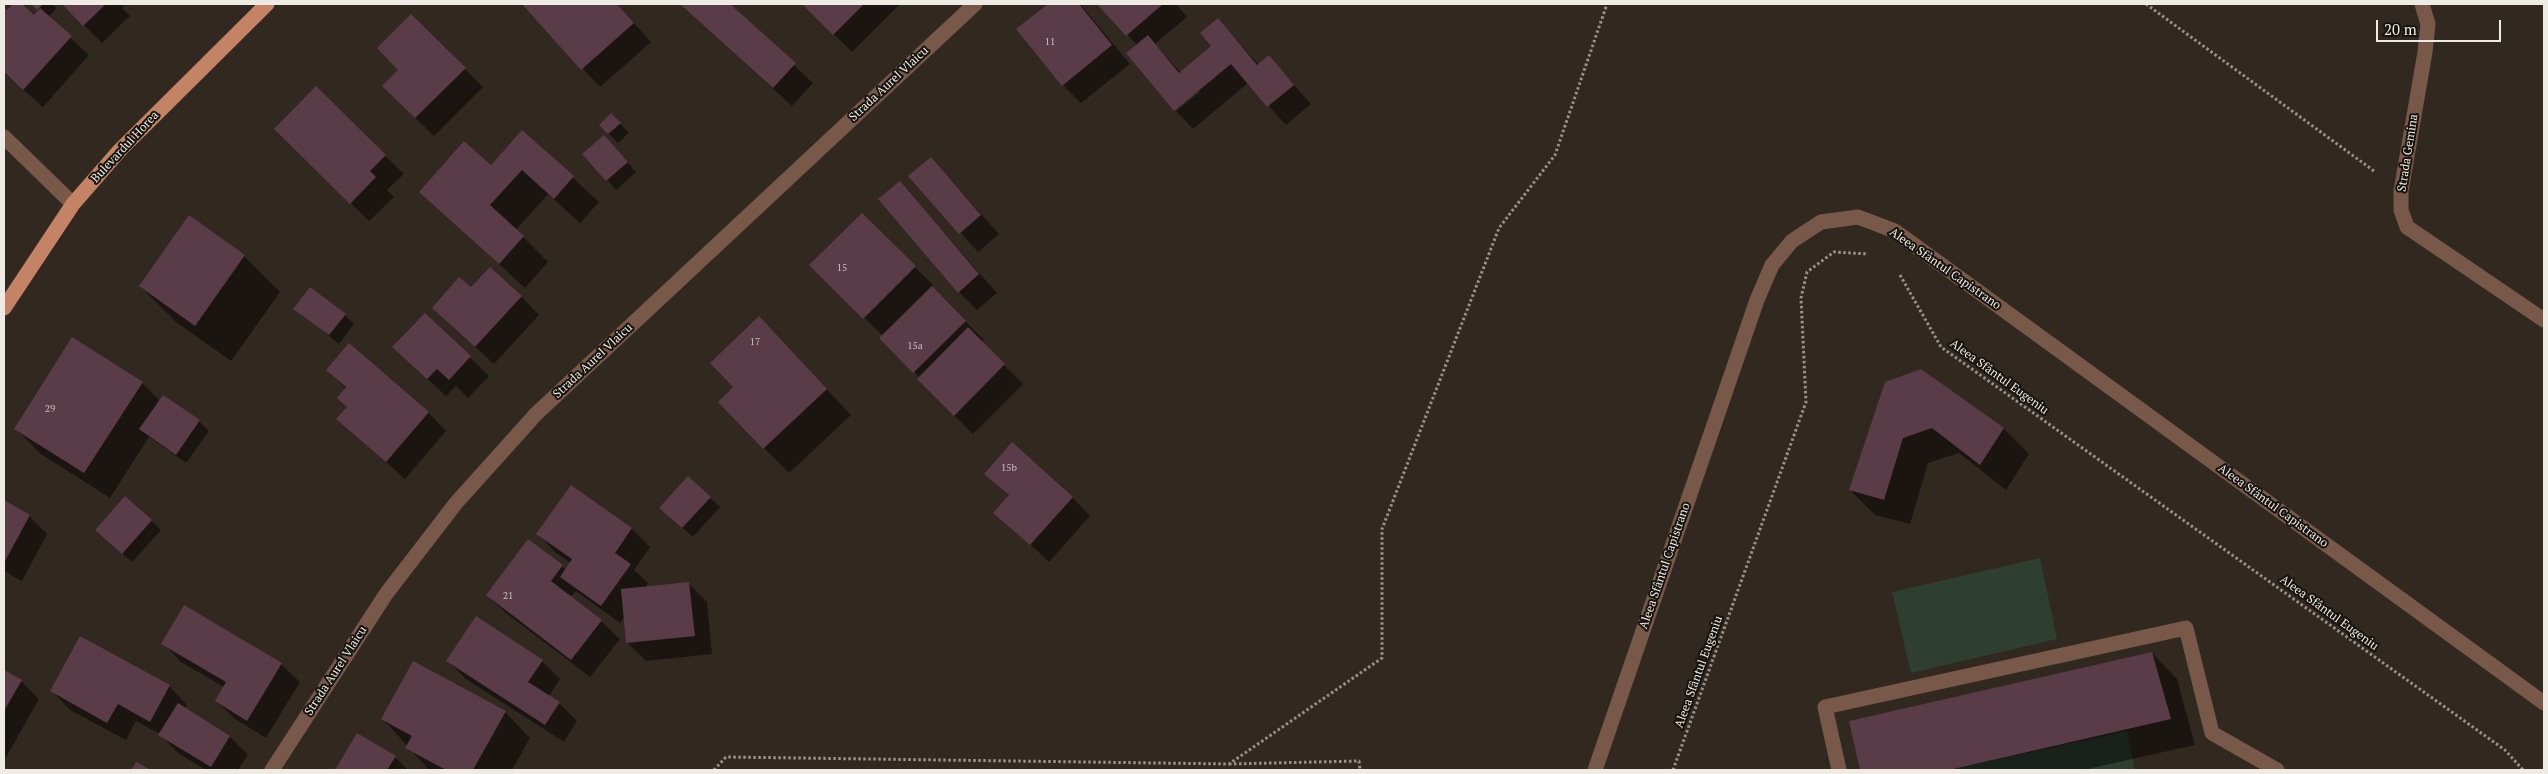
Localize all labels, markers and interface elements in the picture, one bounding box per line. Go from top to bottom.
scale bar [2378,10,2503,42]
text: 20 m [2384,19,2417,39]
house number: 11 [1045,36,1055,48]
street label: Strada Aurel Vlaicu [846,43,932,125]
street label: Bulevardul Horea [88,108,162,186]
street label: Strada Gemina [2395,113,2421,193]
street label: Aleea Sfântul Capistrano [1887,225,2003,313]
house number: 15 [837,262,847,274]
street label: Strada Aurel Vlaicu [550,320,636,402]
house number: 17 [750,336,760,348]
street label: Aleea Sfântul Eugeniu [1947,336,2051,418]
house number: 15a [907,340,923,352]
house number: 29 [45,403,55,415]
street label: Aleea Sfântul Capistrano [2215,461,2331,551]
house number: 15b [1001,462,1017,474]
street label: Aleea Sfântul Capistrano [1637,501,1693,631]
street label: Aleea Sfântul Eugeniu [2277,572,2381,654]
house number: 21 [503,590,513,602]
street label: Aleea Sfântul Eugeniu [1672,614,1726,730]
street label: Strada Aurel Vlaicu [302,624,370,718]

